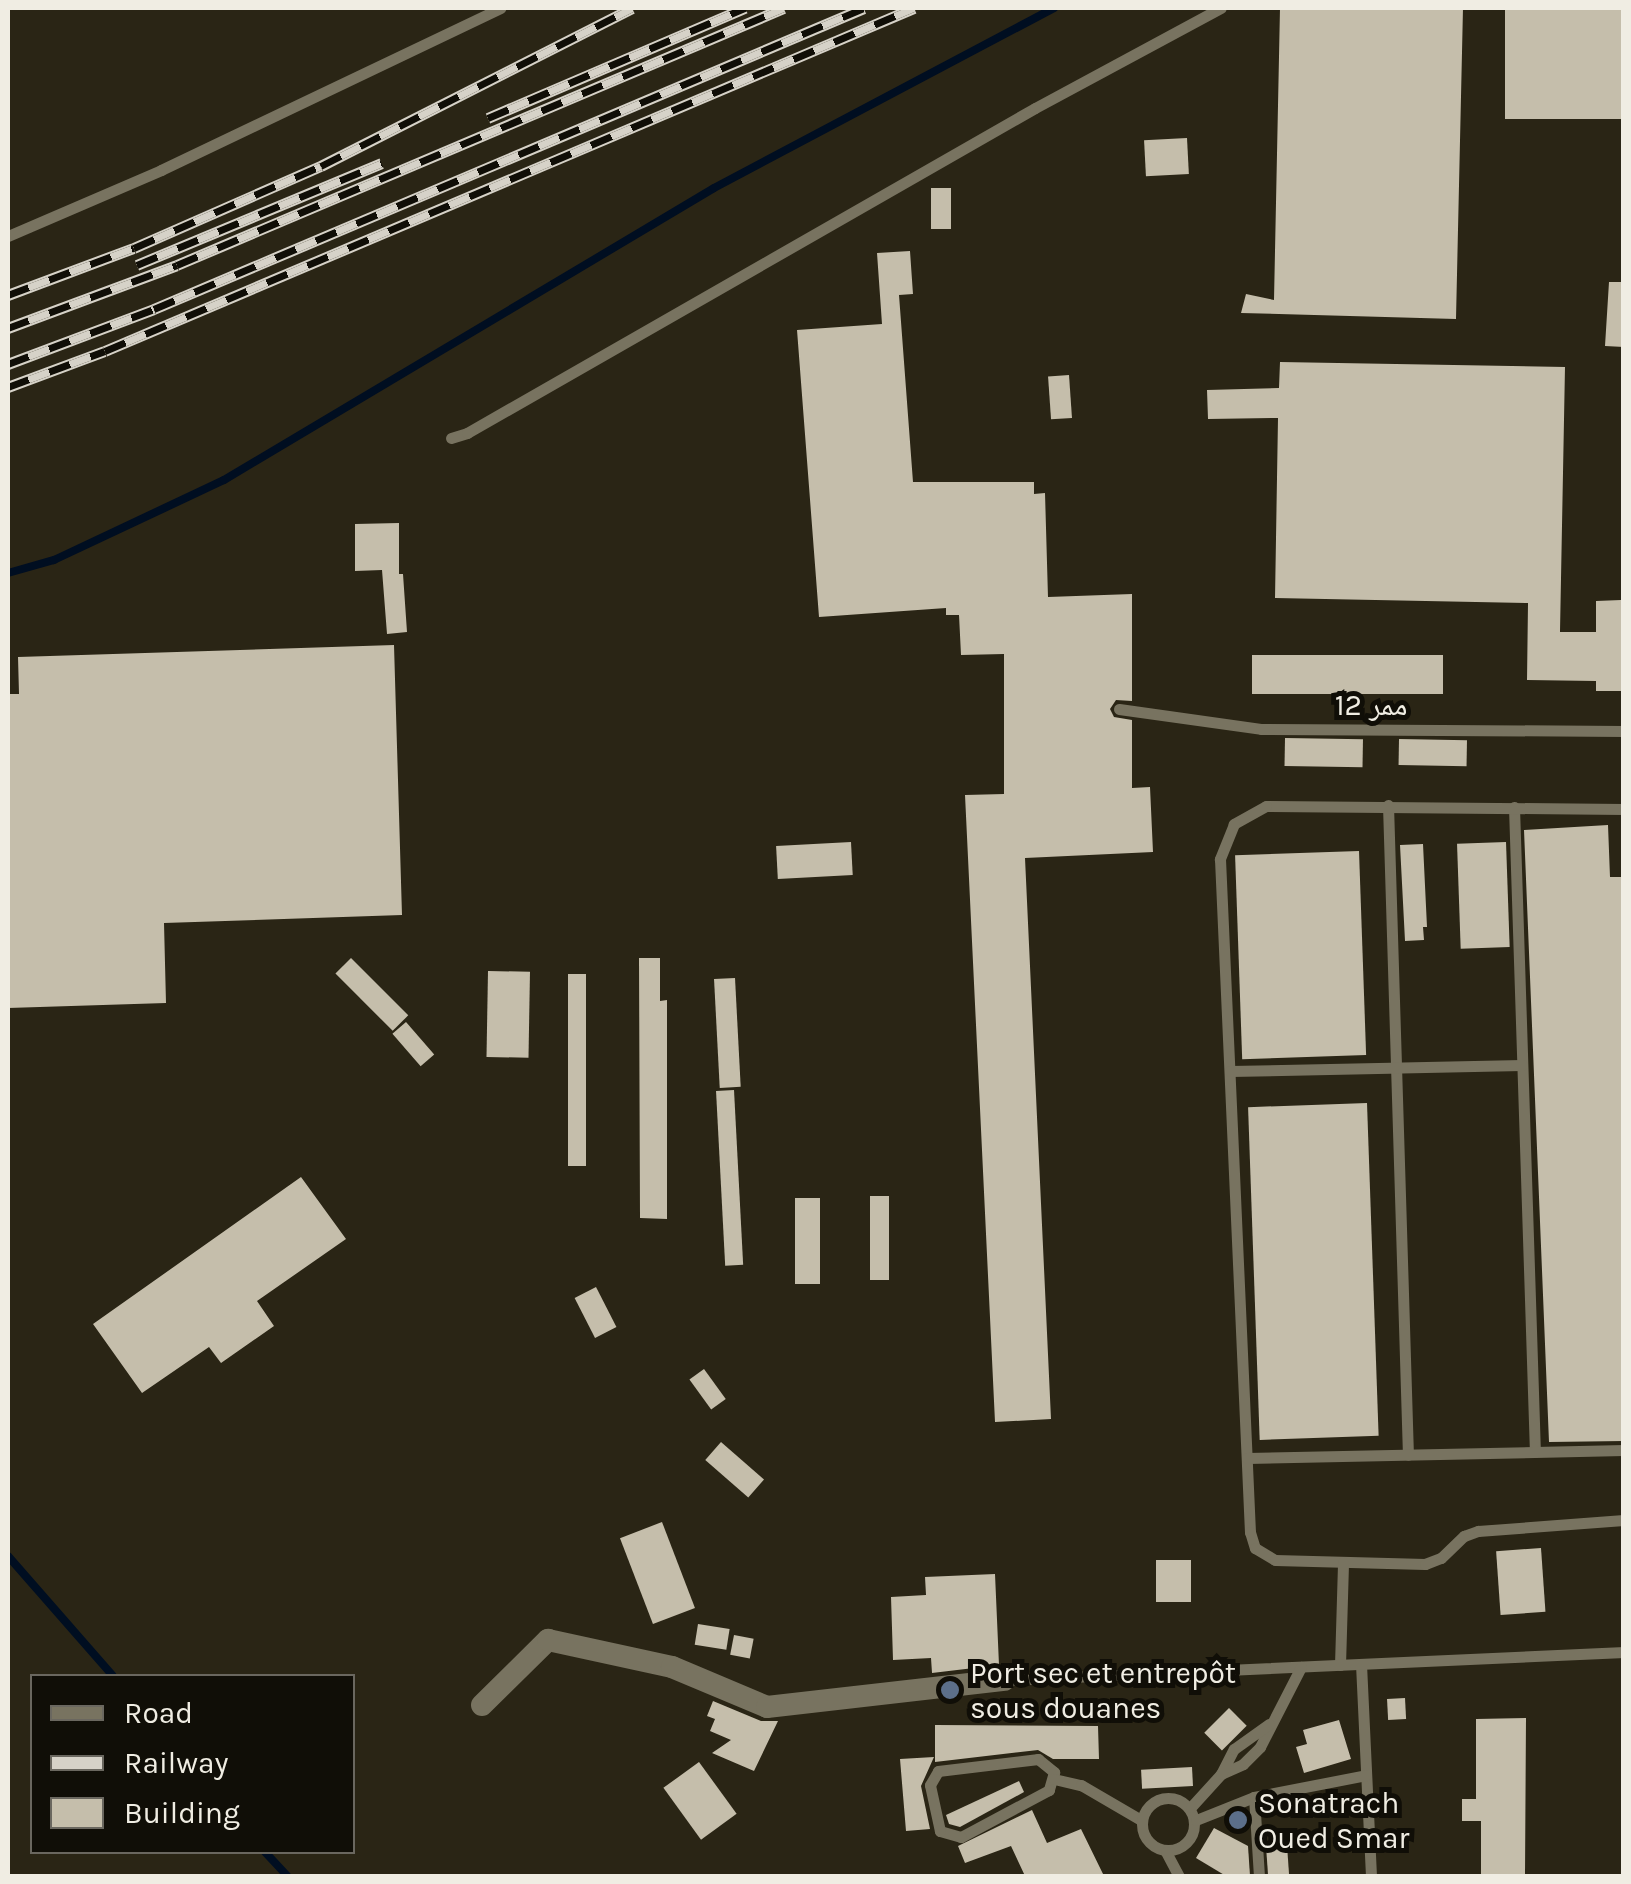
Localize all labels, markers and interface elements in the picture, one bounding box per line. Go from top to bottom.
street label: ممر 12 [1335,687,1407,723]
place label: Port sec et entrepôt sous douanes [970,1655,1236,1726]
legend [30,1674,355,1854]
marker: Port sec et entrepôt sous douanes [939,1679,961,1701]
text: Road [124,1695,193,1731]
text: Railway [124,1745,228,1781]
place label: Sonatrach Oued Smar [1258,1785,1409,1856]
text: Building [124,1795,240,1831]
marker: Sonatrach Oued Smar [1227,1809,1249,1831]

